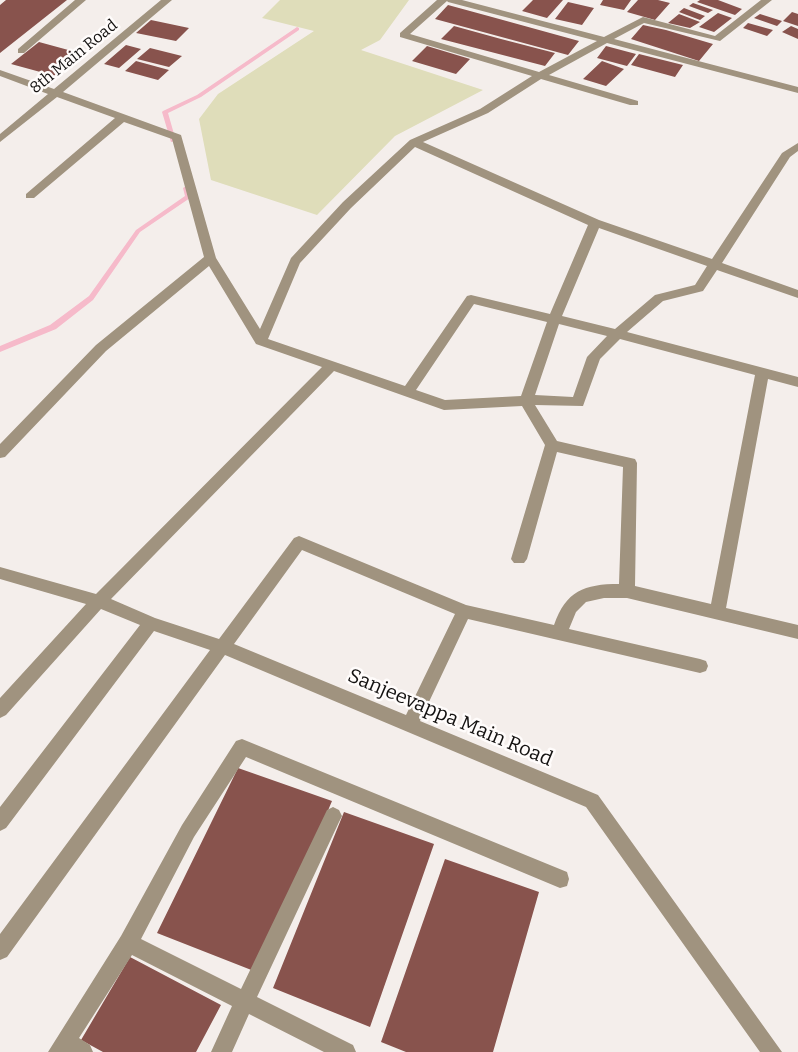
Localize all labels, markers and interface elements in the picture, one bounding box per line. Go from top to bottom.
street label: 8th Main Road [26,16,122,98]
street label: Sanjeevappa Main Road [344,664,556,772]

